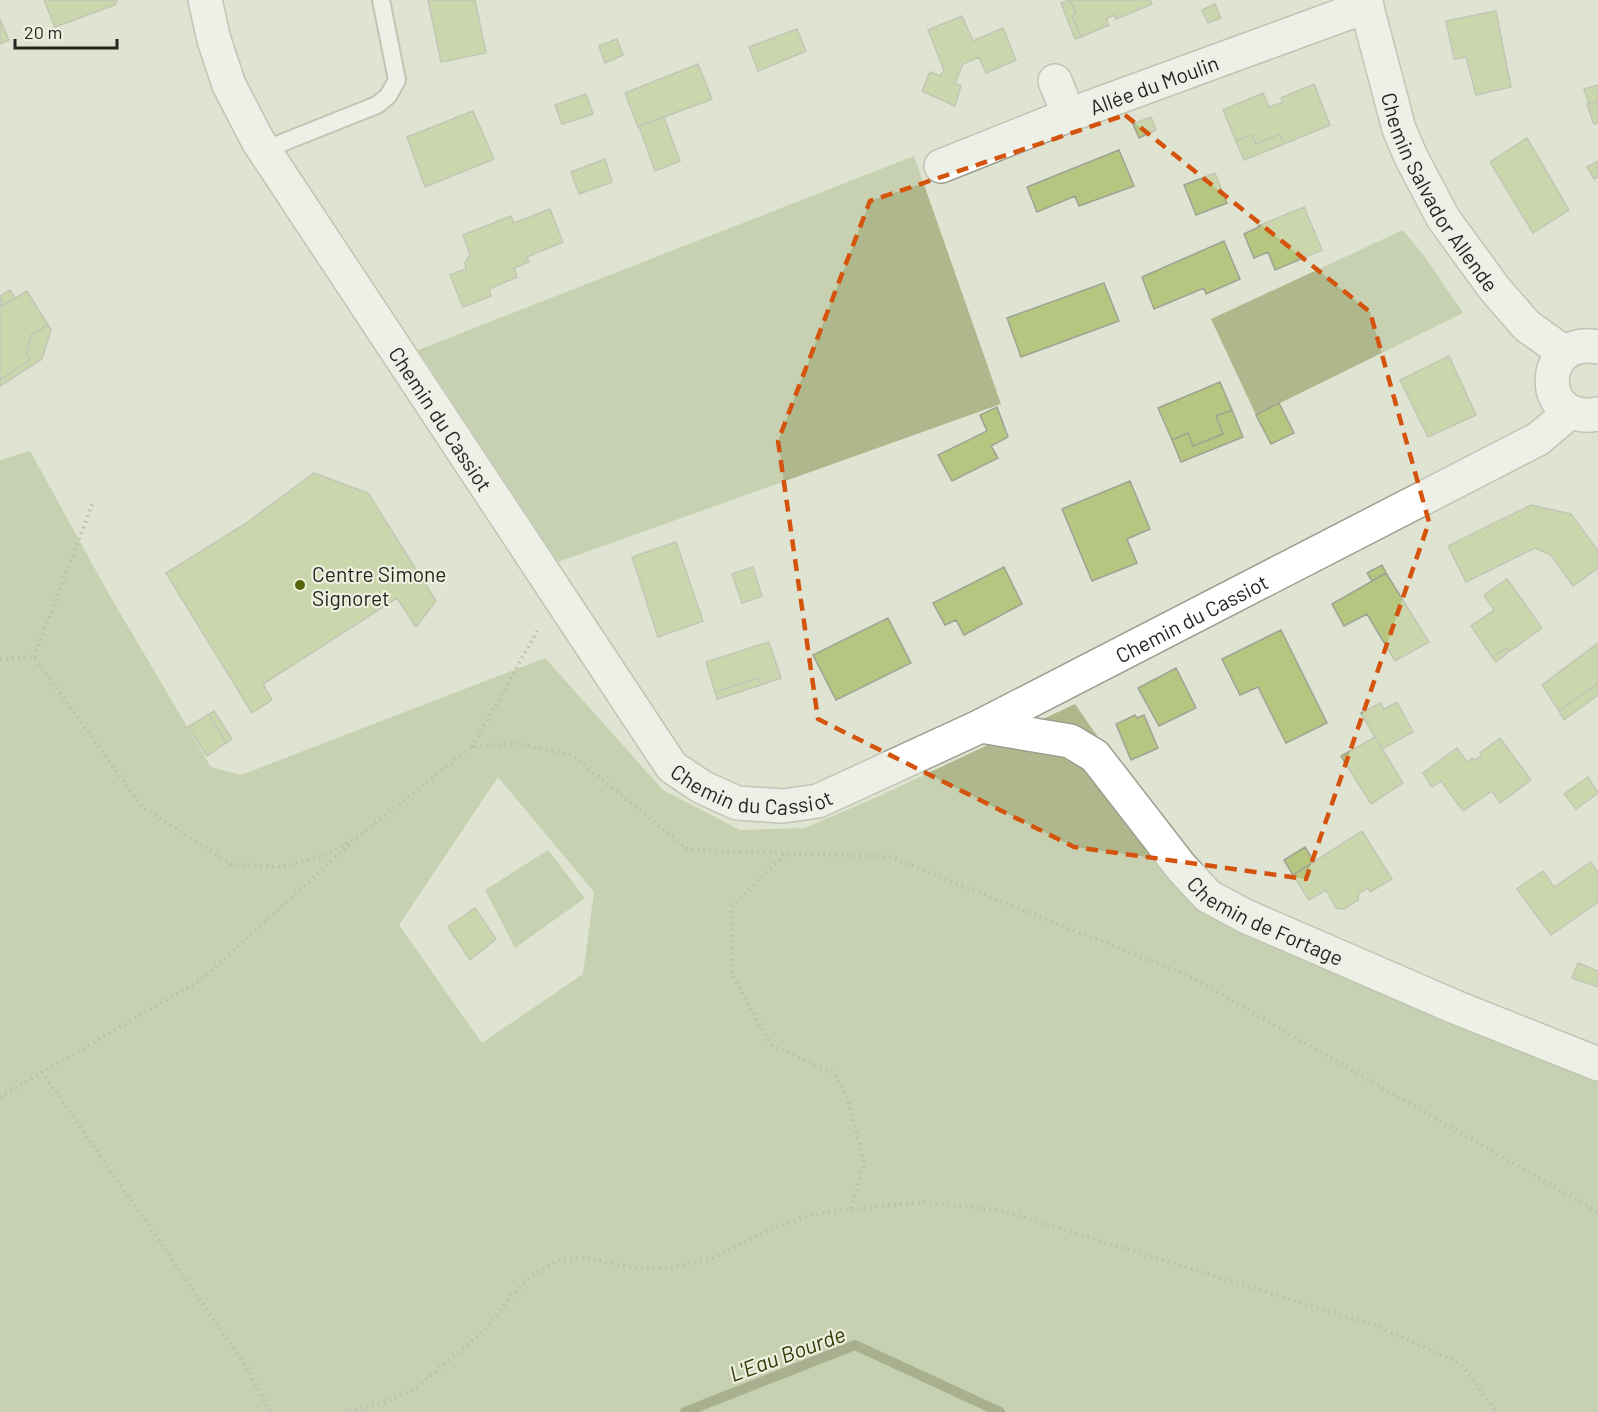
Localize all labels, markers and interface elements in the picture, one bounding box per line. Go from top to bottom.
scale bar [15,12,117,50]
text: 20 m [24,21,62,43]
street label: Allée du Moulin [1086,49,1222,119]
street label: Chemin Salvador Allende [1377,90,1504,296]
street label: Chemin du Cassiot [385,341,498,495]
place label: Centre Simone Signoret [312,561,446,610]
street label: Chemin du Cassiot [1111,568,1272,667]
marker: Centre Simone Signoret [293,578,307,592]
street label: Chemin du Cassiot [667,758,836,819]
street label: Chemin de Fortage [1183,870,1348,970]
water label: L'Eau Bourde [726,1320,848,1386]

